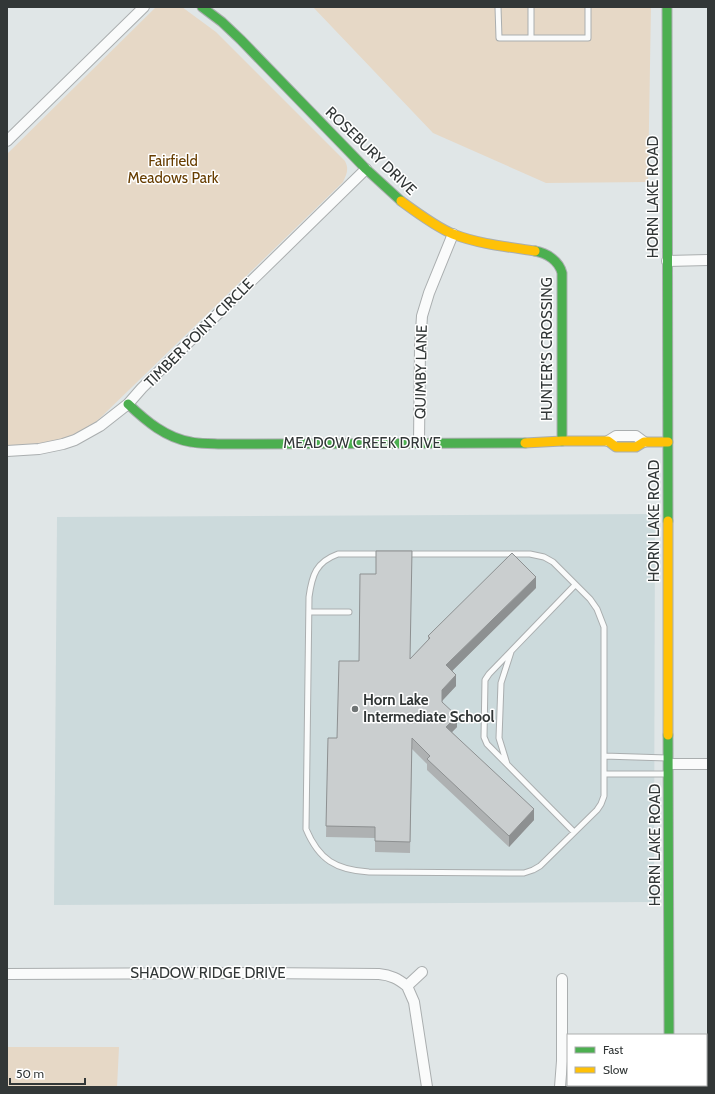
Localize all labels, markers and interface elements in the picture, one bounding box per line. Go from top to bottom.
street label: ROSEBURY DRIVE [322,103,420,199]
street label: HORN LAKE ROAD [644,136,662,258]
park label: Fairfield Meadows Park [128,152,219,187]
street label: TIMBER POINT CIRCLE [141,275,257,391]
street label: HUNTER'S CROSSING [538,277,556,421]
street label: QUIMBY LANE [411,325,431,419]
street label: MEADOW CREEK DRIVE [283,434,441,452]
street label: HORN LAKE ROAD [645,460,663,582]
place label: Horn Lake Intermediate School [363,691,495,726]
marker: Horn Lake Intermediate School [350,704,360,714]
street label: HORN LAKE ROAD [646,784,664,906]
street label: SHADOW RIDGE DRIVE [130,964,286,982]
legend [567,1034,707,1086]
text: Fast [603,1042,623,1057]
scale bar [10,1060,85,1086]
text: Slow [603,1062,628,1077]
text: 50 m [16,1066,44,1081]

